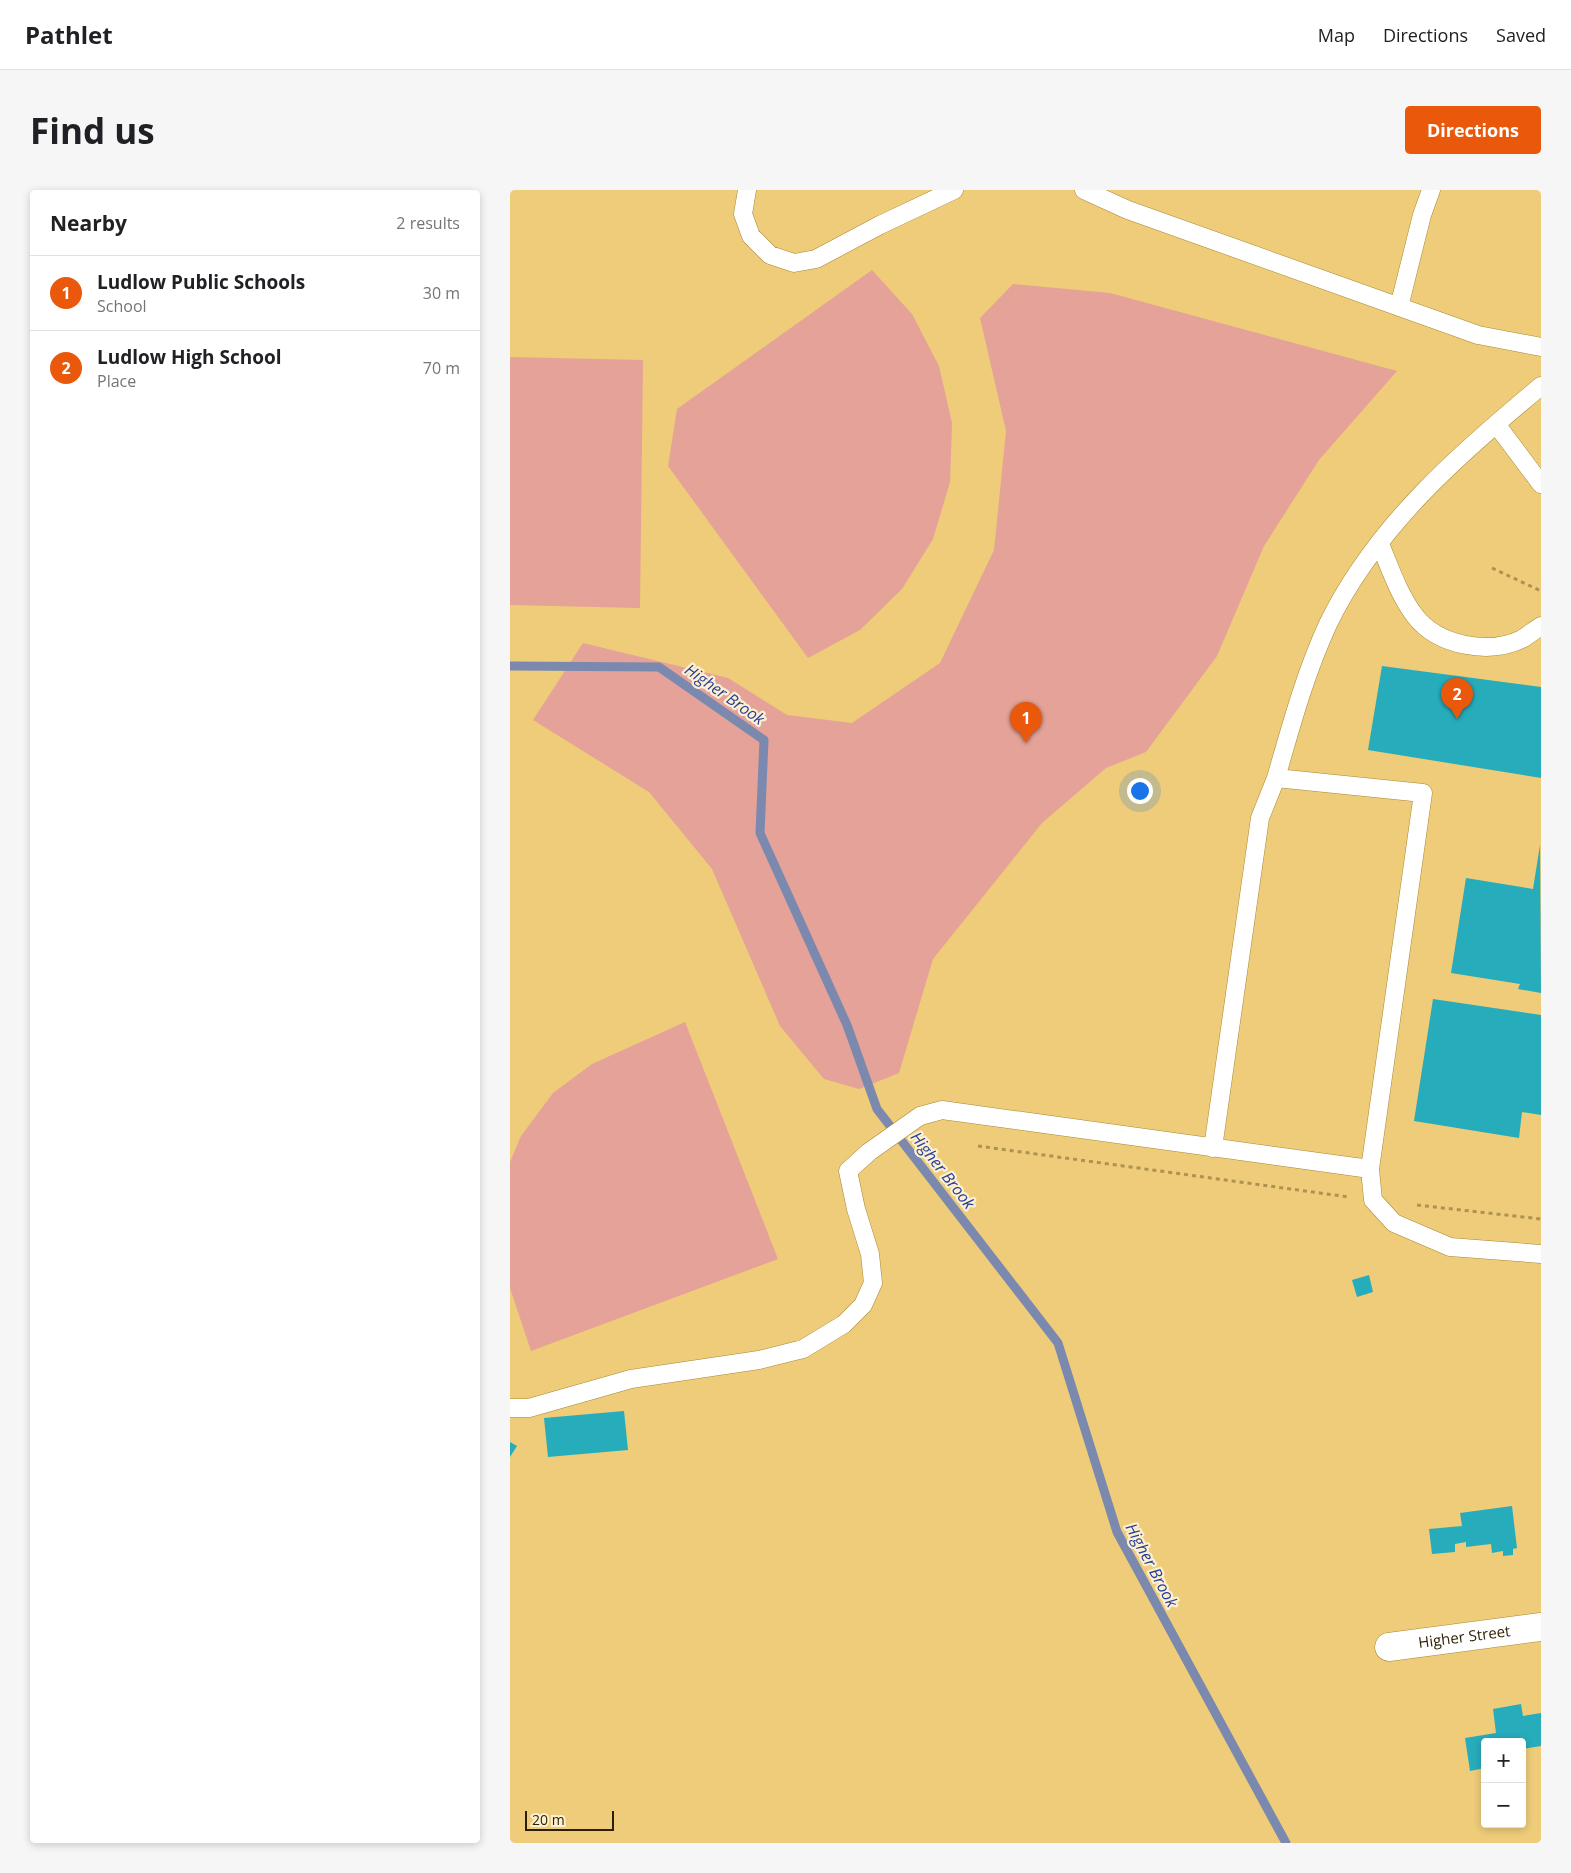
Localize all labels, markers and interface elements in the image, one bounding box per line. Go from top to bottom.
text: Pathlet [25,18,113,51]
text: Map [1318,23,1355,47]
text: Directions [1383,23,1468,47]
text: Saved [1496,23,1546,47]
button: Directions [1405,106,1541,154]
text: Find us [30,107,155,154]
text: Nearby [50,209,127,237]
text: 2 results [396,212,460,234]
text: Ludlow Public Schools [97,269,305,295]
text: 1 [61,282,71,304]
text: 30 m [423,282,460,304]
text: School [97,295,147,317]
text: Ludlow High School [97,344,282,370]
text: 2 [61,357,71,379]
text: 70 m [423,357,460,379]
text: Place [97,370,136,392]
water label: Higher Brook [681,658,770,730]
pin: 2 [1441,678,1473,719]
pin: 1 [1010,702,1042,743]
your location [1127,778,1153,804]
water label: Higher Brook [906,1127,981,1214]
water label: Higher Brook [1121,1519,1184,1612]
street label: Higher Street [1417,1620,1511,1652]
map controls [1481,1738,1526,1828]
button: + [1481,1738,1526,1783]
button: − [1481,1783,1526,1828]
scale bar [525,1808,614,1831]
text: 20 m [532,1810,565,1829]

